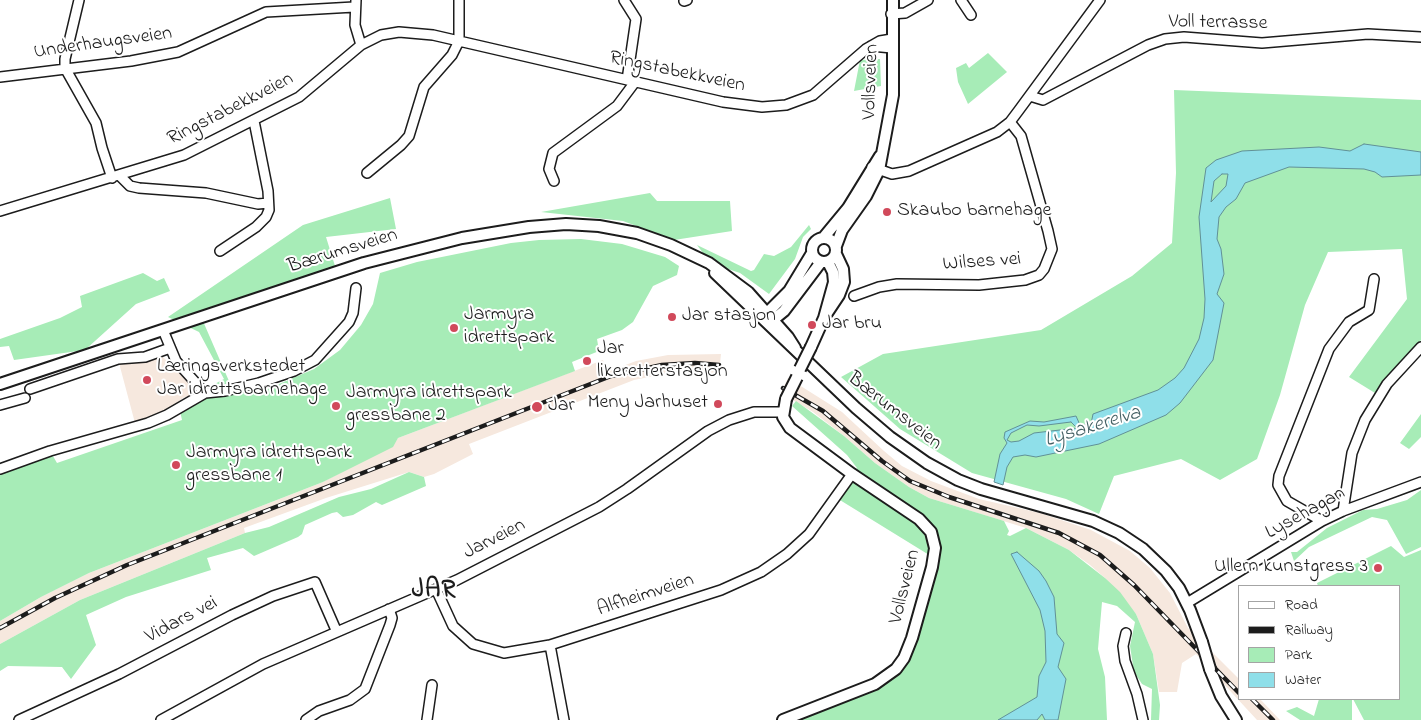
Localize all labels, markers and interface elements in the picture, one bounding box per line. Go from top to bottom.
street label: Voll terrasse [1168,11,1268,37]
street label: Underhaugsveien [32,22,174,66]
street label: Vollsveien [859,44,885,120]
street label: Ringstabekkveien [607,47,747,99]
street label: Ringstabekkveien [164,68,298,152]
place label: Skaubo barnehage [897,200,1051,224]
marker: Skaubo barnehage [881,206,893,218]
street label: Bærumsveien [285,224,401,280]
street label: Wilses vei [942,248,1022,278]
place label: Jarmyra idrettspark [464,304,554,351]
place label: Jar stasjon [682,305,776,329]
marker: Jar stasjon [666,311,678,323]
place label: Jar bru [822,313,882,337]
marker: Jar bru [806,319,818,331]
marker: Jarmyra idrettspark [448,322,460,334]
place label: Jar likeretterstasjon [597,338,728,385]
marker: Jar likeretterstasjon [581,355,593,367]
place label: Læringsverkstedet Jar idrettsbarnehage [157,356,327,403]
street label: Bærumsveien [842,368,946,456]
marker: Læringsverkstedet Jar idrettsbarnehage [141,374,153,386]
place label: Jarmyra idrettspark gressbane 2 [346,382,512,429]
place label: Meny Jarhuset [587,392,708,416]
place label: Jar [548,395,575,419]
marker: Meny Jarhuset [712,398,724,410]
marker: Jarmyra idrettspark gressbane 2 [330,400,342,412]
marker: Jar [530,400,544,414]
water label: Lysakerelva [1042,401,1144,455]
place label: Jarmyra idrettspark gressbane 1 [186,442,352,489]
marker: Jarmyra idrettspark gressbane 1 [170,459,182,471]
street label: Lysehagan [1262,482,1350,546]
street label: Jarveien [460,514,530,566]
street label: Vollsveien [885,547,927,627]
place label: Ullern kunstgress 3 [1214,556,1368,580]
marker: Ullern kunstgress 3 [1372,562,1384,574]
street label: Alfheimveien [595,569,697,623]
district label: JAR [411,577,457,607]
legend [1238,585,1401,700]
street label: Vidars vei [142,592,222,650]
text: Road [1285,594,1318,616]
text: Railway [1285,619,1333,641]
text: Park [1285,644,1312,666]
text: Water [1285,669,1321,691]

